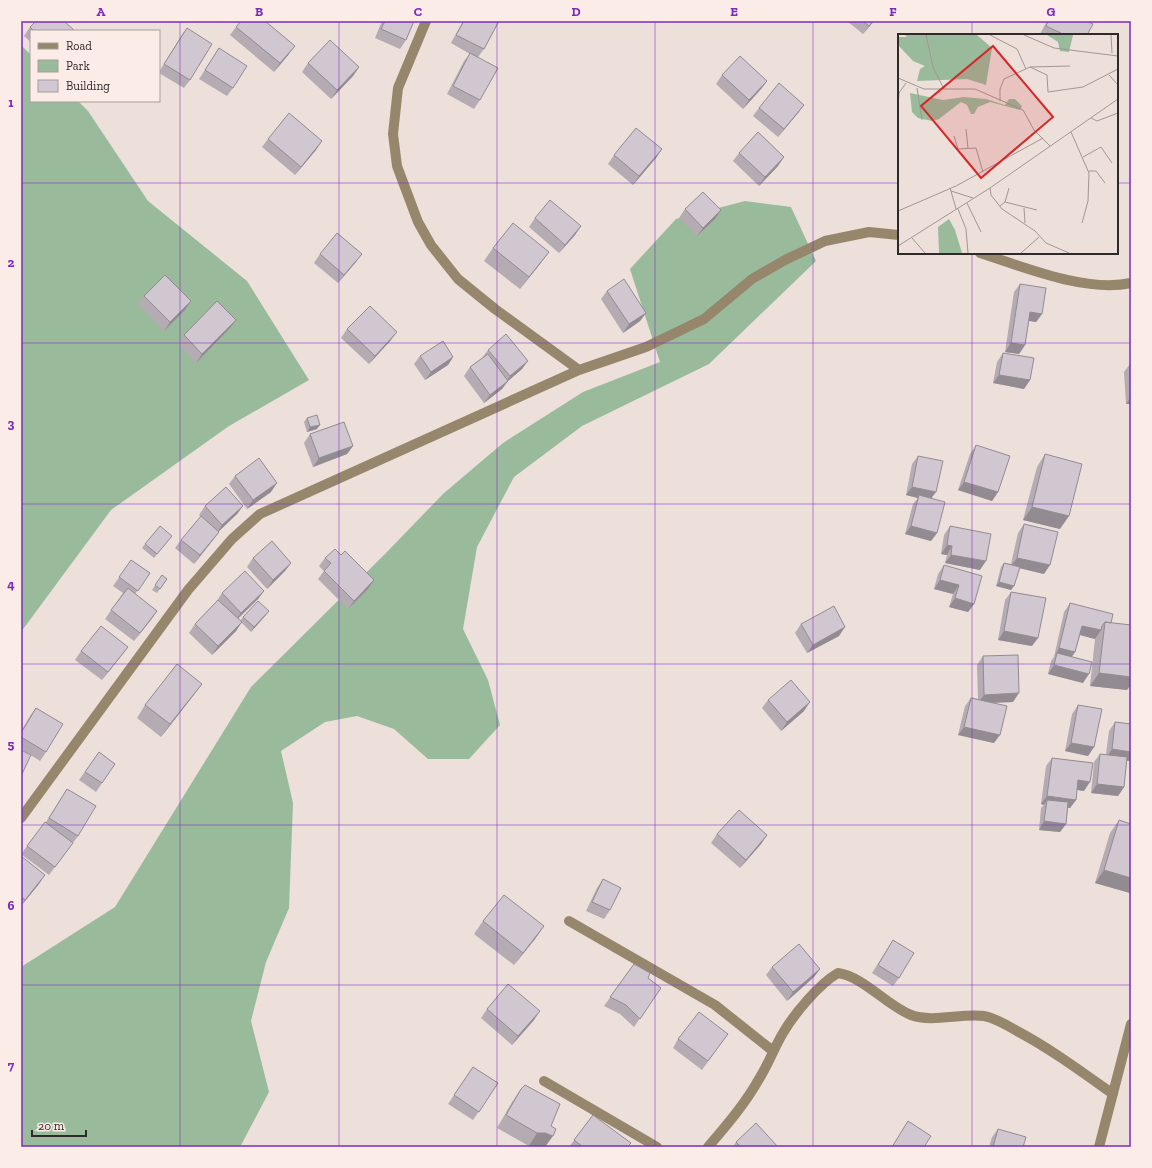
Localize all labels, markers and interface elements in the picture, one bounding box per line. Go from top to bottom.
text: A [97,4,106,19]
text: B [255,4,263,19]
text: C [414,4,422,19]
text: D [571,4,581,19]
text: E [730,4,738,19]
text: F [889,4,897,19]
text: G [1047,4,1056,19]
legend [30,30,160,102]
inset map [898,34,1118,254]
text: Road [66,39,92,53]
text: Park [66,59,91,73]
text: Building [66,79,110,93]
text: 1 [8,95,14,110]
text: 2 [8,255,15,270]
text: 3 [8,416,15,431]
text: 4 [7,577,15,592]
text: 5 [8,737,15,752]
text: 6 [8,898,15,913]
text: 7 [8,1058,15,1073]
scale bar [32,1112,86,1138]
text: 20 m [38,1119,65,1133]

